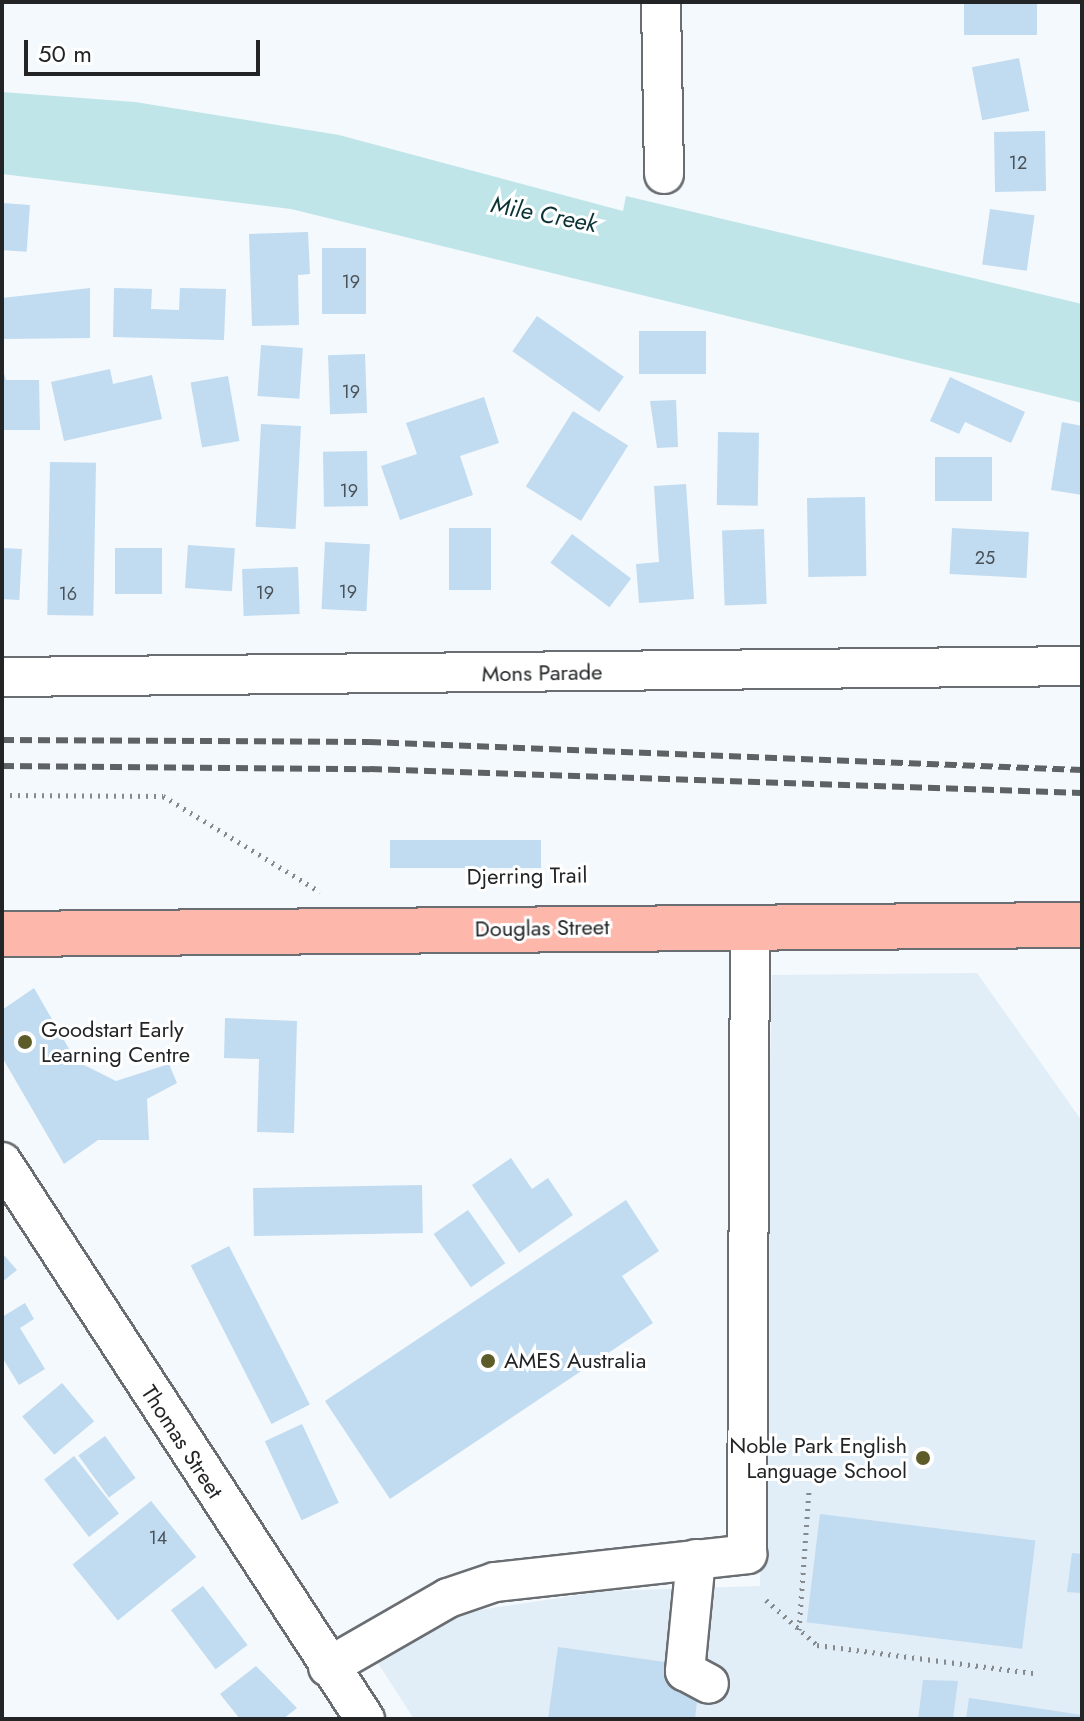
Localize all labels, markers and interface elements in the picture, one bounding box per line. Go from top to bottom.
scale bar [28,24,264,74]
text: 50 m [38,36,92,71]
house number: 12 [1009,152,1027,174]
water label: Mile Creek [489,190,599,238]
house number: 19 [342,271,360,293]
house number: 19 [342,381,360,403]
house number: 19 [340,480,358,502]
house number: 25 [975,547,995,569]
house number: 19 [339,581,357,603]
house number: 19 [256,582,274,604]
house number: 16 [59,583,77,605]
street label: Mons Parade [481,659,603,687]
street label: Djerring Trail [466,862,588,890]
street label: Douglas Street [474,914,610,942]
place label: Goodstart Early Learning Centre [41,1016,190,1068]
marker: Goodstart Early Learning Centre [16,1033,34,1051]
place label: AMES Australia [504,1348,646,1374]
marker: AMES Australia [479,1352,497,1370]
street label: Thomas Street [136,1381,228,1503]
place label: Noble Park English Language School [729,1432,907,1484]
marker: Noble Park English Language School [914,1449,932,1467]
house number: 14 [149,1527,167,1549]

